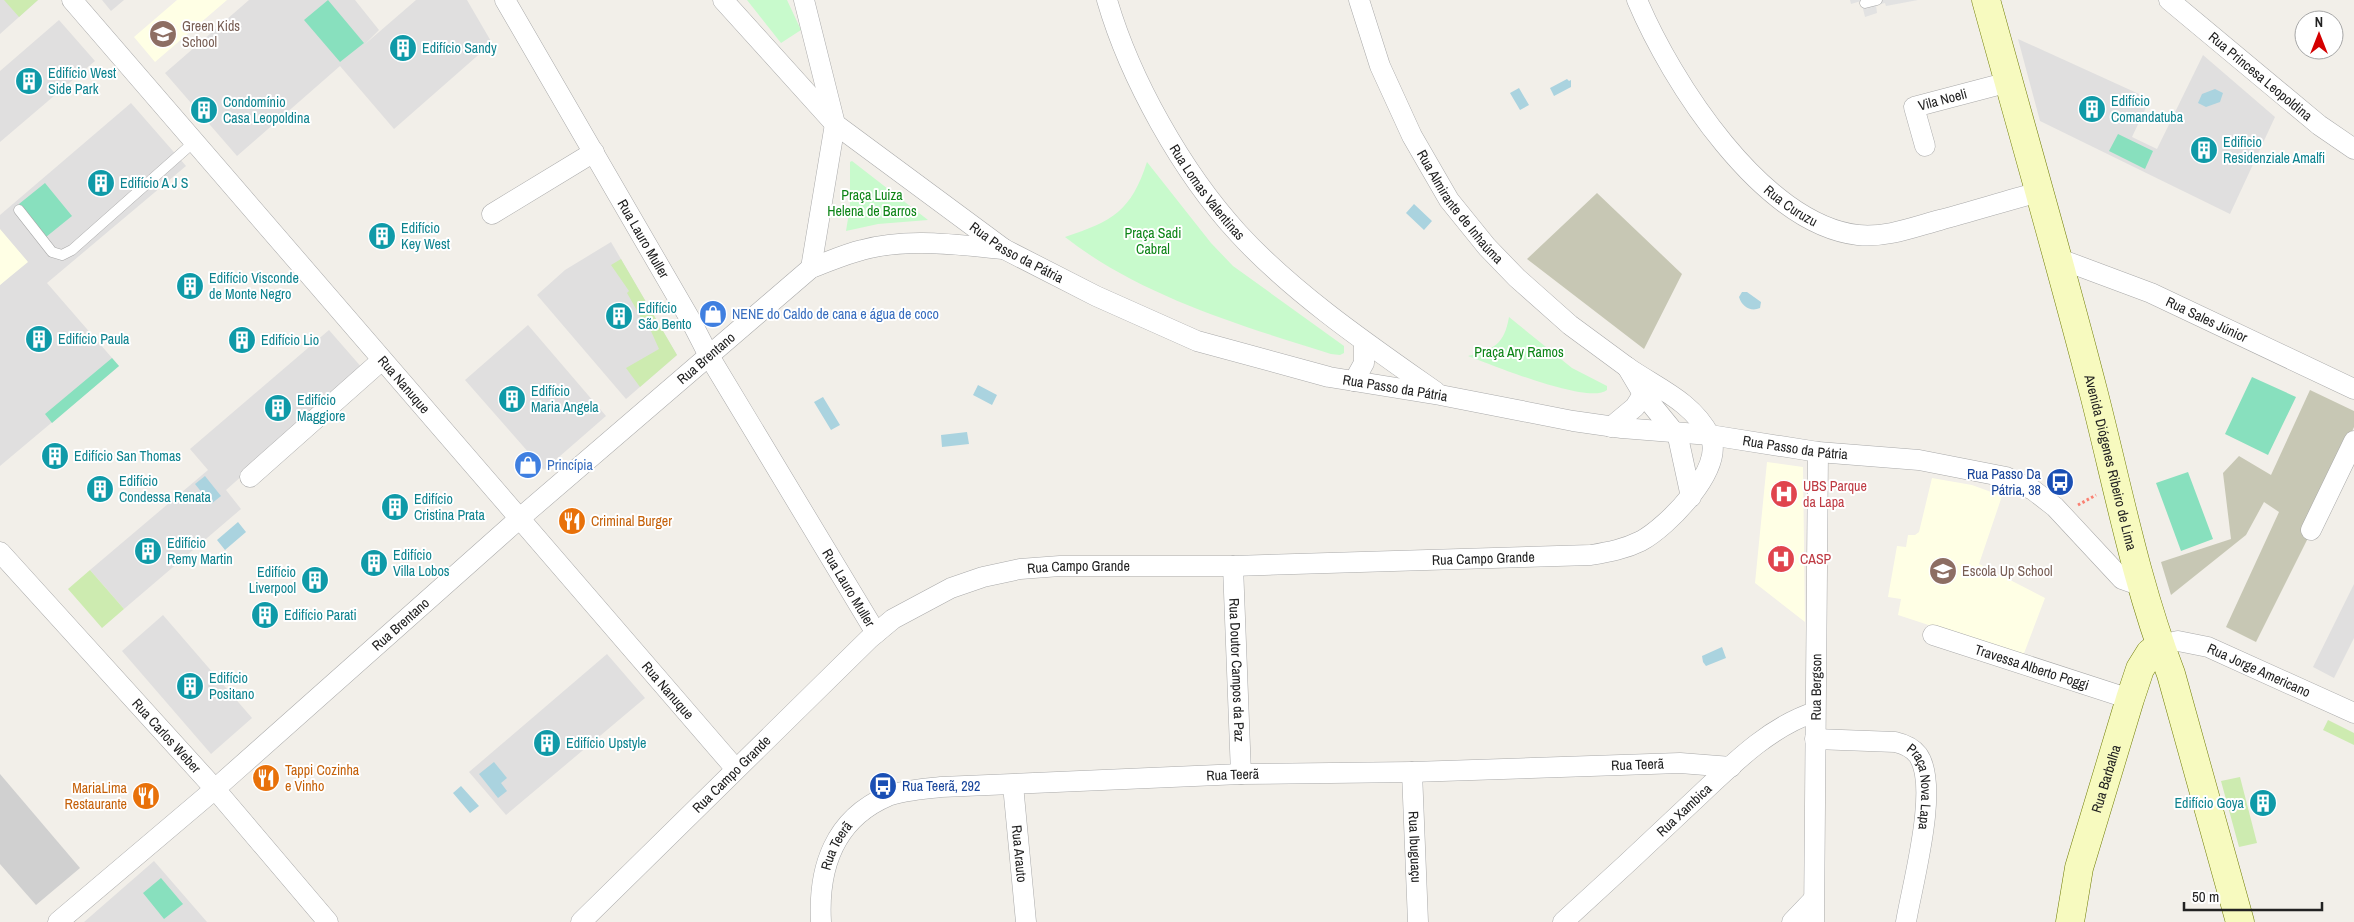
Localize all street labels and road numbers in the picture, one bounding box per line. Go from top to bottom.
street label: Rua Princesa Leopoldina [2205,28,2316,125]
street label: Vila Noeli [1916,84,1969,115]
street label: Rua Lomas Valentinas [1166,141,1249,244]
street label: Rua Almirante de Inhaúma [1413,147,1508,268]
street label: Rua Curuzu [1760,181,1821,230]
street label: Rua Lauro Muller [614,196,673,282]
street label: Rua Passo da Pátria [966,218,1067,287]
street label: Rua Sales Júnior [2163,292,2251,346]
street label: Rua Brentano [673,328,739,388]
street label: Rua Nanuque [374,352,434,417]
street label: Rua Passo da Pátria [1341,370,1450,405]
street label: Avenida Diógenes Ribeiro de Lima [2080,372,2141,553]
street label: Rua Passo da Pátria [1741,431,1849,463]
street label: Rua Lauro Muller [818,545,879,630]
street label: Rua Campo Grande [1432,548,1535,569]
street label: Rua Campo Grande [1026,557,1130,577]
street label: Rua Brentano [368,594,433,654]
street label: Rua Doutor Campos da Paz [1225,598,1249,742]
street label: Rua Jorge Americano [2205,639,2313,701]
street label: Travessa Alberto Poggi [1972,640,2091,694]
street label: Rua Bergson [1807,653,1825,721]
street label: Rua Nanuque [638,658,698,723]
street label: Rua Carlos Weber [128,695,205,777]
street label: Rua Campo Grande [689,732,774,817]
street label: Praça Nova Lapa [1903,739,1935,831]
street label: Rua Barbalha [2087,742,2125,815]
street label: Rua Teerã [1611,755,1665,774]
street label: Rua Teerã [1206,765,1260,784]
street label: Rua Xambica [1653,779,1716,840]
street label: Rua Ibuguaçu [1405,811,1425,883]
street label: Rua Teerã [816,817,856,872]
street label: Rua Arauto [1008,824,1031,883]

